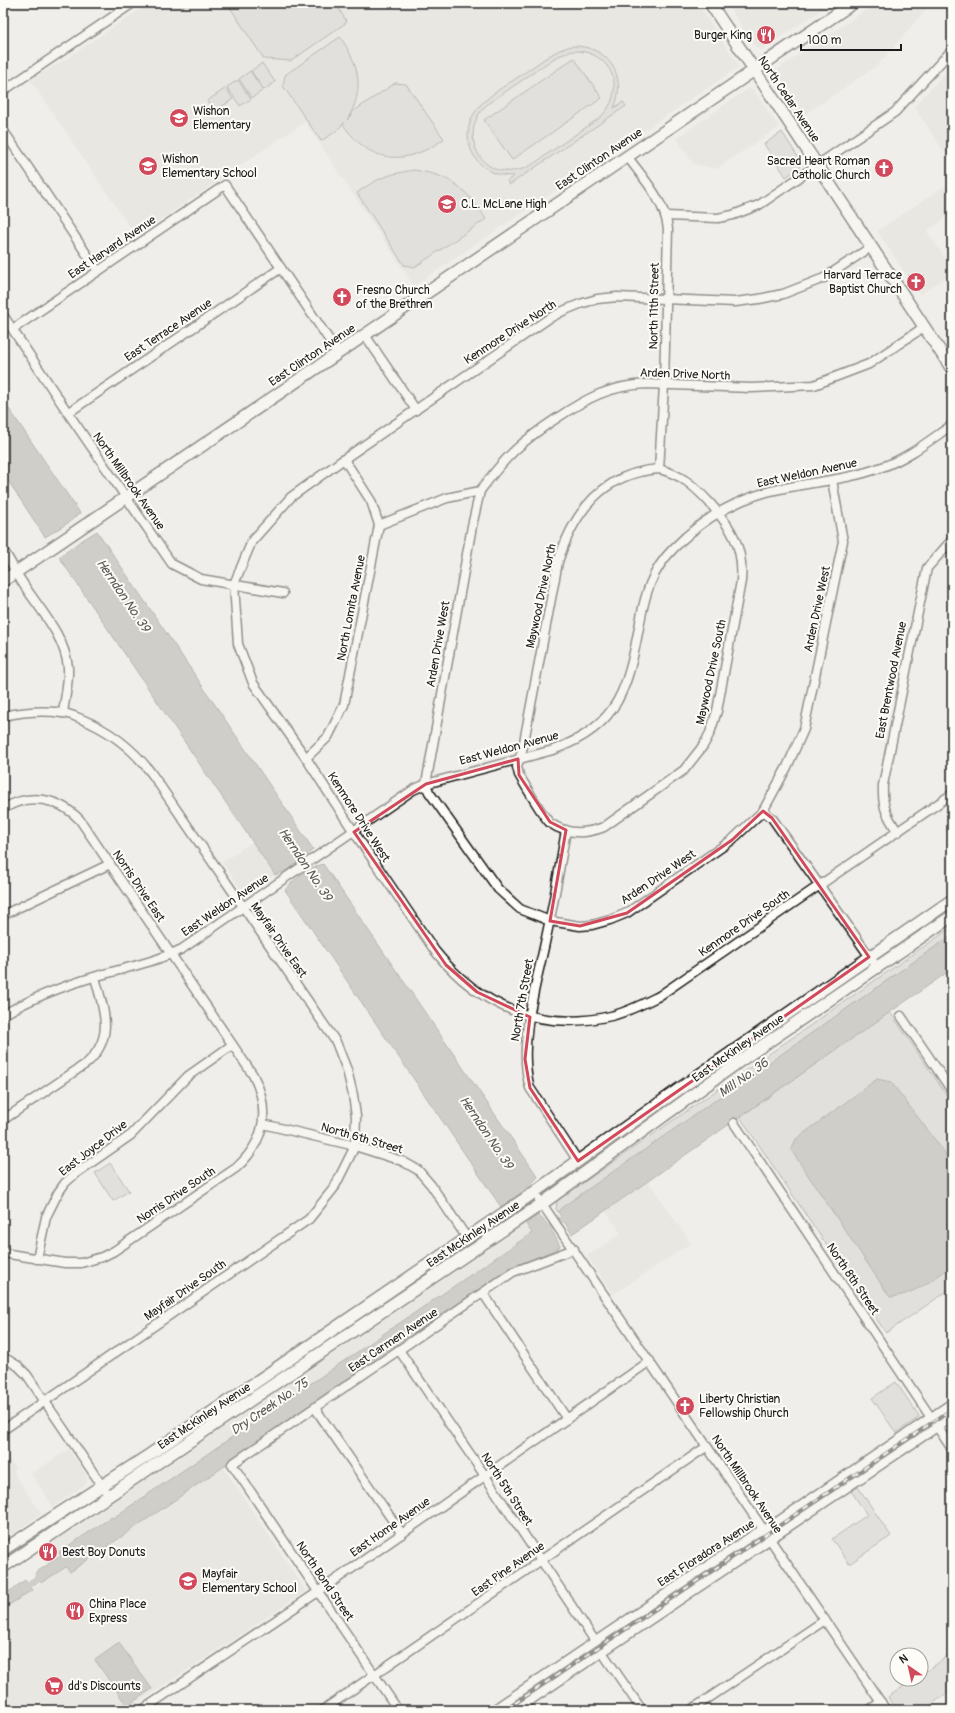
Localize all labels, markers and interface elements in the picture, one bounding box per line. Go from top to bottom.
restaurant icon: Burger King [755,24,777,46]
scale bar [801,26,901,52]
place label: Burger King [694,28,752,43]
text: 100 m [807,33,842,48]
street label: North Cedar Avenue [754,53,823,145]
place label: Wishon Elementary [193,104,251,133]
school or university icon: Wishon Elementary [168,107,190,129]
street label: East Clinton Avenue [553,125,645,194]
place label: Wishon Elementary School [162,152,257,181]
place label: Sacred Heart Roman Catholic Church [767,154,870,183]
school or university icon: Wishon Elementary School [137,155,159,177]
church icon: Sacred Heart Roman Catholic Church [873,157,895,179]
school or university icon: C.L. McLane High [436,193,458,215]
place label: C.L. McLane High [461,197,547,212]
street label: East Harvard Avenue [66,212,159,282]
street label: North 11th Street [646,262,663,350]
place label: Harvard Terrace Baptist Church [823,268,902,297]
church icon: Harvard Terrace Baptist Church [905,271,927,293]
place label: Fresno Church of the Brethren [356,283,433,312]
church icon: Fresno Church of the Brethren [331,286,353,308]
street label: East Terrace Avenue [122,296,215,365]
street label: Kenmore Drive North [461,297,559,368]
street label: East Clinton Avenue [266,321,358,390]
street label: Arden Drive North [640,365,731,384]
street label: North Millbrook Avenue [89,430,168,533]
street label: East Weldon Avenue [756,456,859,491]
street label: Maywood Drive North [523,542,560,650]
street label: North Lomita Avenue [334,554,369,662]
water label: Herndon No. 39 [93,556,154,636]
street label: Arden Drive West [801,565,834,653]
street label: Arden Drive West [424,600,454,688]
street label: Maywood Drive South [693,618,730,726]
street label: East Brentwood Avenue [873,620,910,740]
street label: East Weldon Avenue [458,728,560,769]
street label: Kenmore Drive West [324,770,393,865]
water label: Herndon No. 39 [275,825,336,905]
street label: Norris Drive East [109,847,168,925]
street label: Arden Drive West [618,847,699,908]
street label: East Weldon Avenue [179,871,272,940]
street label: Kenmore Drive South [696,886,793,960]
street label: Mayfair Drive East [247,900,310,981]
street label: North 7th Street [508,957,537,1043]
street label: East McKinley Avenue [689,1011,787,1086]
water label: Mill No. 36 [716,1054,773,1101]
water label: Herndon No. 39 [456,1093,517,1173]
street label: East Joyce Drive [56,1117,130,1180]
street label: North 6th Street [319,1120,405,1157]
street label: Norris Drive South [134,1163,219,1227]
street label: East McKinley Avenue [424,1198,523,1271]
street label: North 8th Street [823,1240,882,1318]
street label: Mayfair Drive South [141,1256,229,1324]
street label: East Carmen Avenue [346,1305,441,1376]
water label: Dry Creek No. 75 [228,1374,313,1439]
street label: East McKinley Avenue [155,1380,254,1453]
place label: Liberty Christian Fellowship Church [699,1392,789,1421]
church icon: Liberty Christian Fellowship Church [674,1395,696,1417]
street label: North Millbrook Avenue [708,1432,785,1537]
street label: North 5th Street [477,1450,536,1529]
street label: East Home Avenue [347,1494,433,1561]
street label: East Floradora Avenue [655,1516,758,1590]
street label: North Bond Street [292,1539,357,1624]
street label: East Pine Avenue [469,1539,548,1600]
restaurant icon: Best Boy Donuts [37,1541,59,1563]
place label: Best Boy Donuts [62,1545,146,1560]
place label: Mayfair Elementary School [202,1567,297,1596]
school or university icon: Mayfair Elementary School [177,1570,199,1592]
place label: China Place Express [89,1597,146,1626]
restaurant icon: China Place Express [64,1600,86,1622]
north arrow [889,1647,929,1687]
text: N [897,1651,911,1667]
supermarket icon: dd's Discounts [43,1675,65,1697]
place label: dd's Discounts [68,1679,141,1694]

